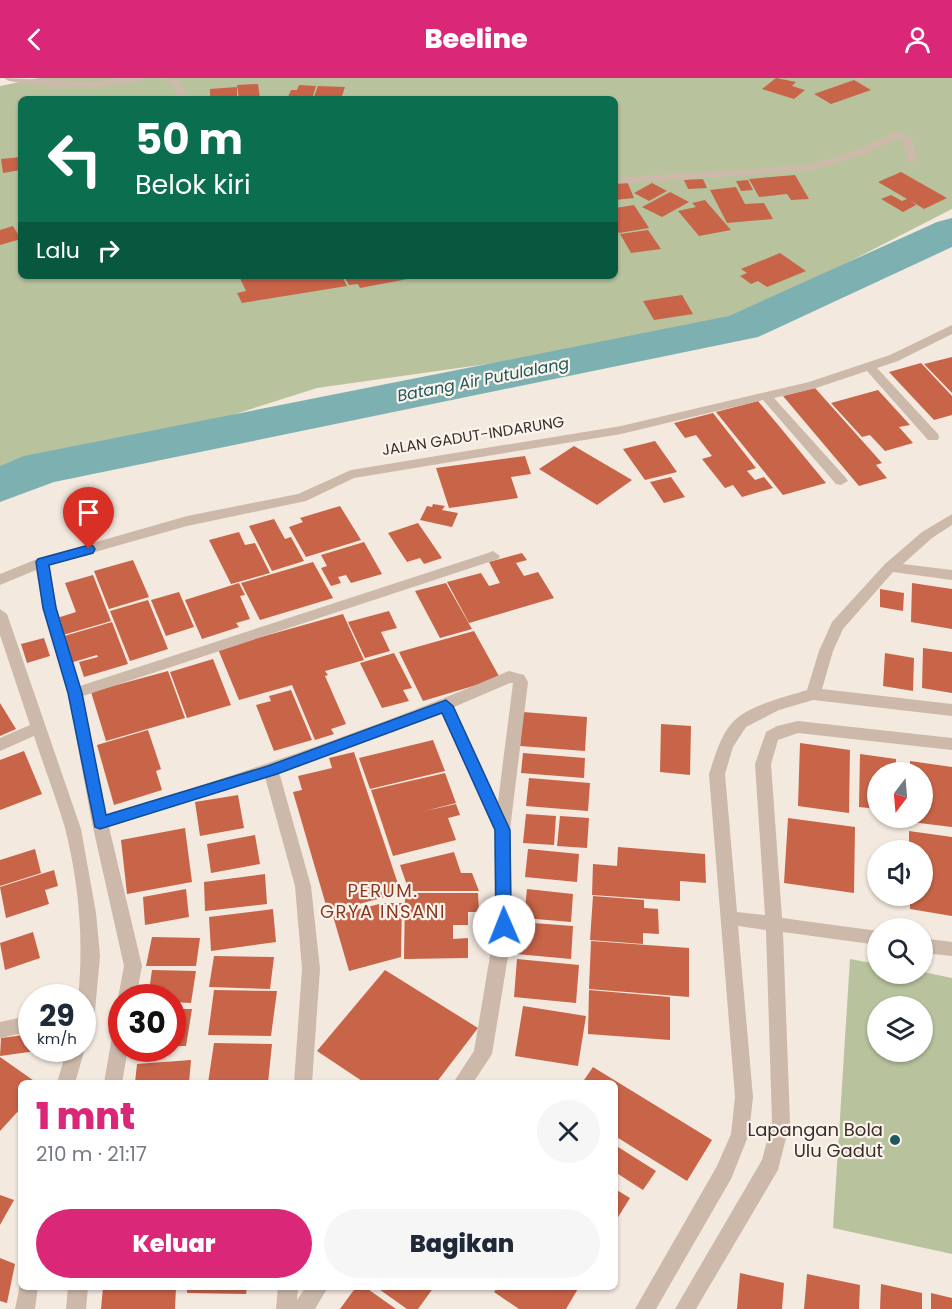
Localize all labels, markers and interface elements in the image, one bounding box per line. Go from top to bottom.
text: Beeline [424,20,528,57]
icon: back [18,23,51,56]
icon: person [901,23,934,56]
text: 50 m [135,110,243,169]
icon: left [36,120,114,198]
text: Belok kiri [135,166,251,203]
icon: right [92,234,125,267]
text: Lalu [36,235,80,266]
water label: Batang Air Putulalang [395,352,571,407]
street label: JALAN GADUT-INDARUNG [380,411,566,460]
pin [63,487,114,549]
icon: arrive [72,496,105,529]
north arrow [867,762,933,828]
map controls [867,762,933,1062]
button: sound [867,840,933,906]
district label: PERUM. GRYA INSANI [320,878,446,924]
position arrow [472,894,536,958]
button: search [867,918,933,984]
speed limit sign: 30 [108,984,186,1062]
text: 29 [39,994,75,1037]
button: layers [867,996,933,1062]
text: km/h [37,1028,77,1049]
text: 1 mnt [36,1091,135,1142]
button: close [537,1100,600,1163]
place label: Lapangan Bola Ulu Gadut [747,1117,883,1163]
marker: Lapangan Bola Ulu Gadut [888,1133,902,1147]
text: 210 m · 21:17 [36,1140,147,1168]
button: Keluar [36,1209,312,1278]
button: Bagikan [324,1209,600,1278]

